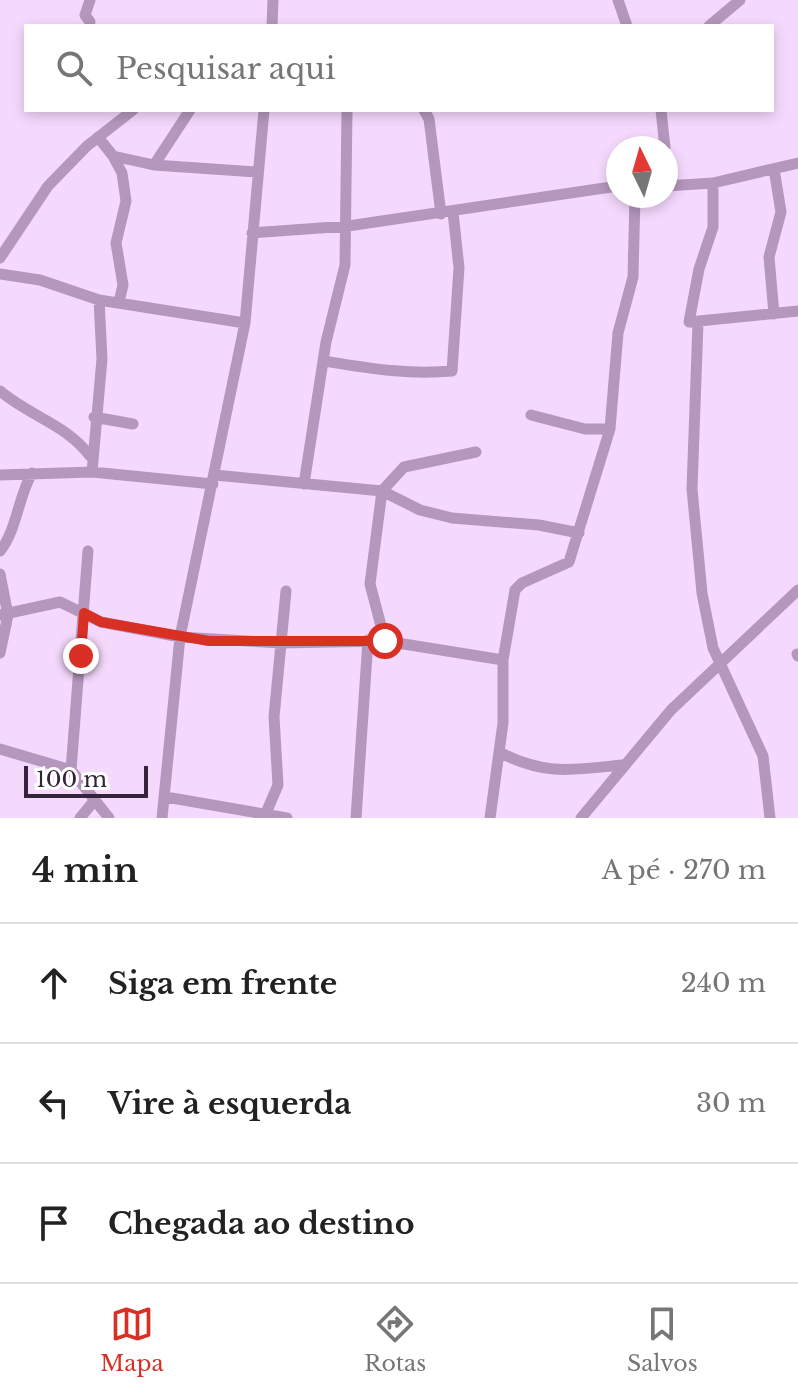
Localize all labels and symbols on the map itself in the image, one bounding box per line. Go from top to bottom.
north arrow [606,136,678,208]
route start [367,623,403,659]
route end [63,638,99,674]
scale bar [24,762,148,798]

